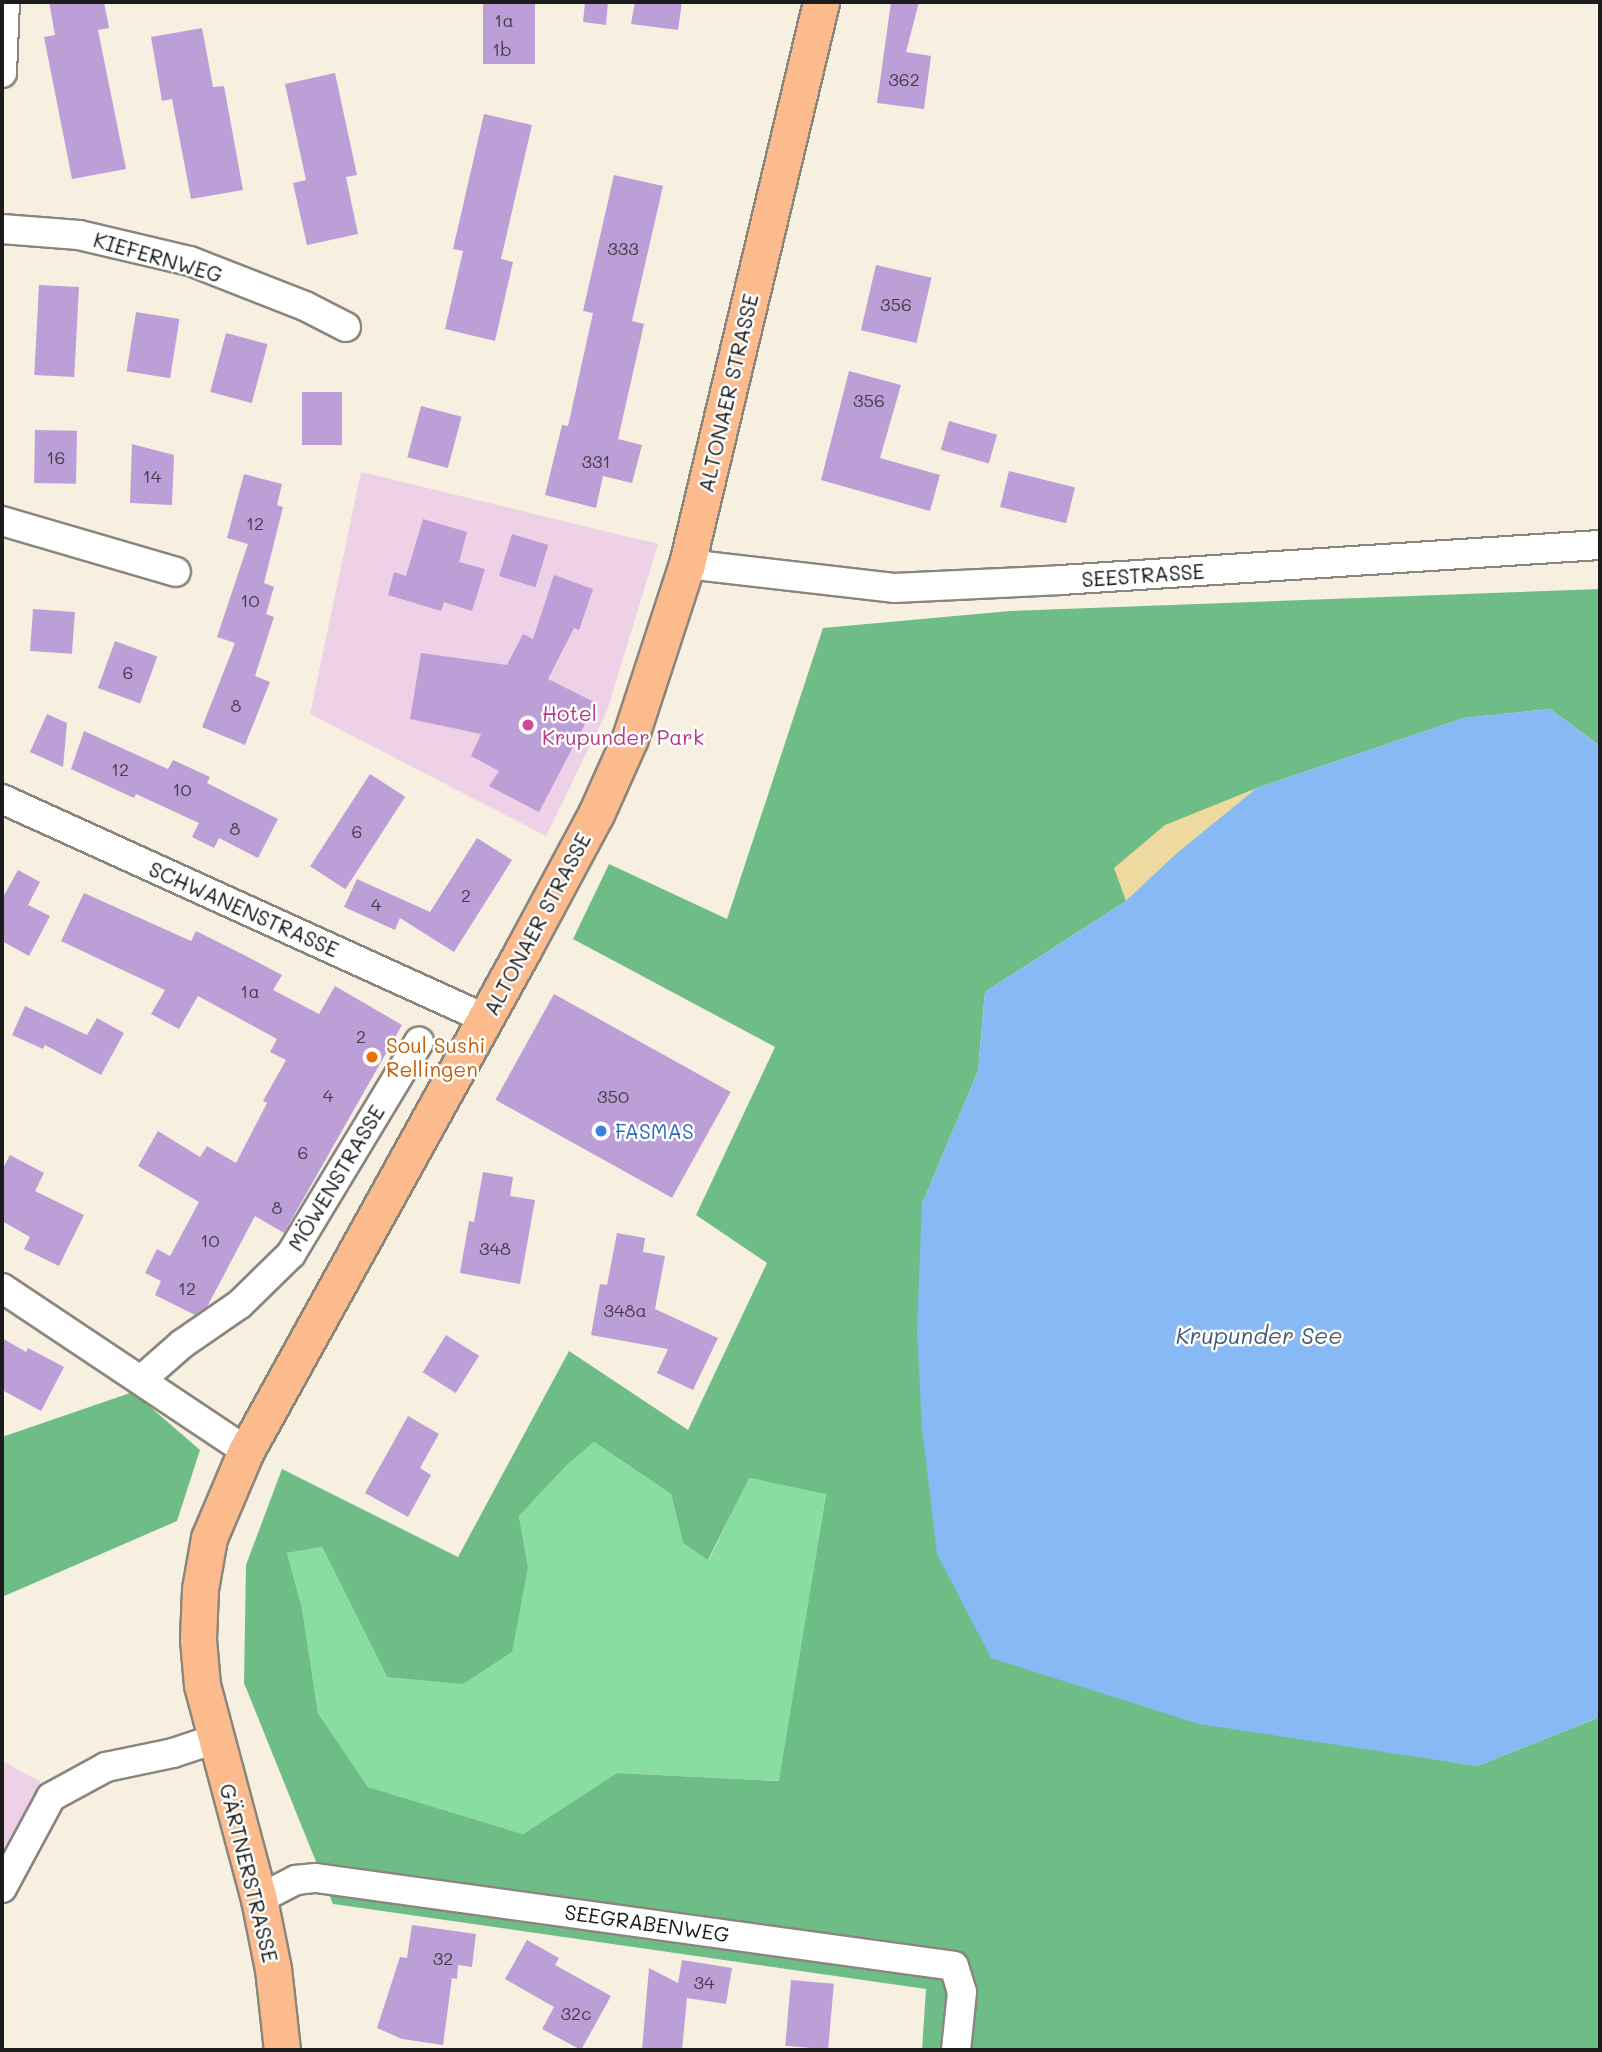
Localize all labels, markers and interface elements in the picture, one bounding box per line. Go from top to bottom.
house number: 1a [494,9,514,31]
house number: 1b [492,38,512,60]
house number: 362 [888,68,920,90]
street label: KIEFERNWEG [91,227,225,287]
house number: 333 [607,237,639,259]
street label: ALTONAER STRASSE [693,291,763,495]
house number: 356 [880,293,912,315]
house number: 356 [853,389,885,411]
house number: 16 [47,446,65,468]
house number: 331 [581,450,611,472]
house number: 14 [143,465,161,487]
house number: 12 [246,512,264,534]
street label: SEESTRASSE [1081,558,1205,592]
house number: 10 [240,589,260,611]
house number: 6 [123,661,133,683]
house number: 8 [231,694,241,716]
place label: Hotel Krupunder Park [542,700,704,750]
marker: Hotel Krupunder Park [520,717,536,733]
house number: 12 [111,758,129,780]
house number: 10 [172,778,192,800]
house number: 8 [230,817,240,839]
house number: 6 [352,820,362,842]
street label: ALTONAER STRASSE [478,828,596,1020]
street label: SCHWANENSTRASSE [145,856,343,962]
house number: 2 [461,884,471,906]
house number: 4 [371,893,381,915]
house number: 1a [240,980,260,1002]
house number: 2 [356,1025,366,1047]
place label: Soul Sushi Rellingen [386,1032,486,1082]
marker: Soul Sushi Rellingen [364,1049,380,1065]
house number: 4 [323,1084,333,1106]
house number: 350 [597,1085,629,1107]
street label: MÖWENSTRASSE [283,1100,389,1256]
place label: FASMAS [615,1118,694,1144]
marker: FASMAS [593,1123,609,1139]
house number: 6 [298,1141,308,1163]
house number: 8 [272,1196,282,1218]
house number: 10 [200,1229,220,1251]
house number: 348 [479,1237,511,1259]
house number: 12 [178,1277,196,1299]
house number: 348a [603,1299,647,1321]
water label: Krupunder See [1176,1321,1342,1349]
street label: GÄRTNERSTRASSE [215,1781,283,1965]
street label: SEEGRABENWEG [563,1899,731,1947]
house number: 32 [433,1947,453,1969]
house number: 34 [693,1971,715,1993]
house number: 32c [560,2002,592,2024]

